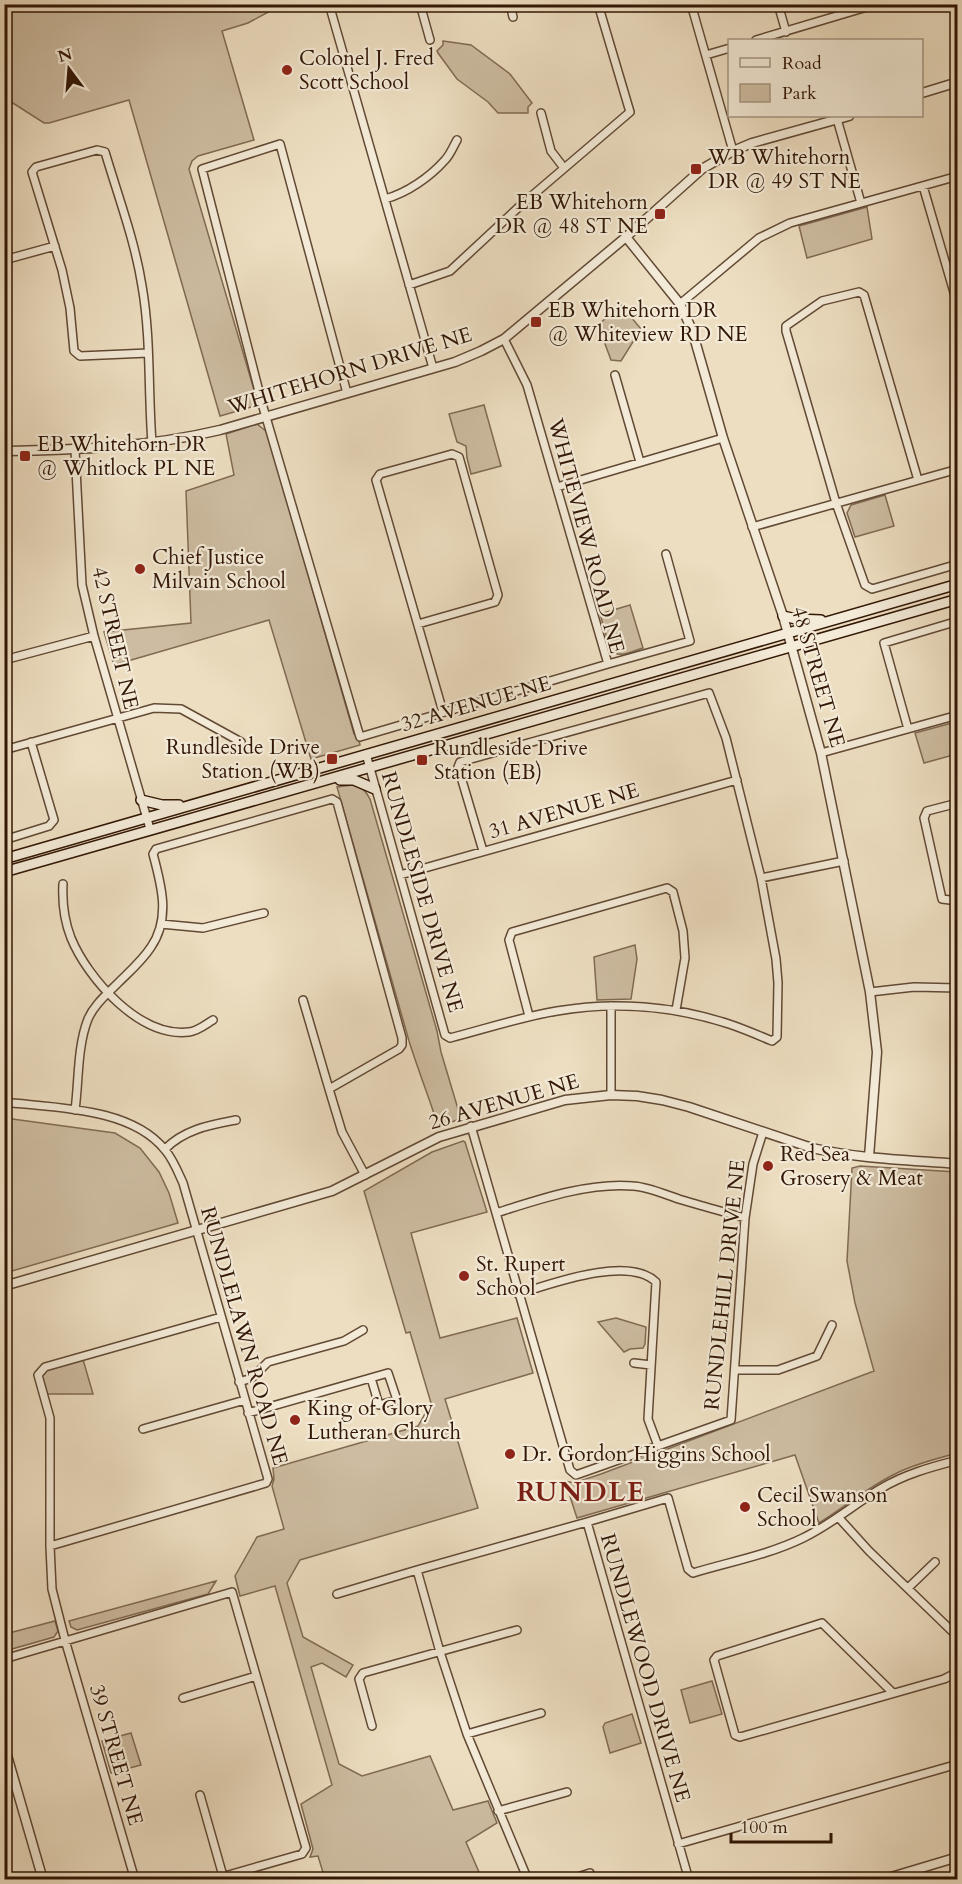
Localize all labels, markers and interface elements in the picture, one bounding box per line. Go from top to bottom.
north arrow [39,39,99,99]
legend [728,39,923,117]
text: N [55,43,75,68]
place label: Colonel J. Fred Scott School [299,44,434,97]
text: Road [782,51,822,76]
marker: Colonel J. Fred Scott School [280,63,294,77]
text: Park [782,81,817,106]
place label: WB Whitehorn DR @ 49 ST NE [707,143,861,196]
marker: WB Whitehorn DR @ 49 ST NE [689,162,703,176]
place label: EB Whitehorn DR @ 48 ST NE [495,188,648,241]
marker: EB Whitehorn DR @ 48 ST NE [653,207,667,221]
place label: EB Whitehorn DR @ Whiteview RD NE [548,296,748,349]
marker: EB Whitehorn DR @ Whiteview RD NE [529,315,543,329]
street label: WHITEHORN DRIVE NE [223,320,476,422]
street label: WHITEVIEW ROAD NE [540,414,631,657]
place label: EB Whitehorn DR @ Whitlock PL NE [37,430,215,483]
marker: EB Whitehorn DR @ Whitlock PL NE [18,449,32,463]
place label: Chief Justice Milvain School [152,543,286,596]
marker: Chief Justice Milvain School [133,562,147,576]
street label: 42 STREET NE [85,564,145,712]
street label: 48 STREET NE [784,603,852,751]
street label: 32 AVENUE NE [397,669,555,739]
place label: Rundleside Drive Station (WB) [166,733,320,786]
place label: Rundleside Drive Station (EB) [434,734,588,787]
marker: Rundleside Drive Station (WB) [325,752,339,766]
marker: Rundleside Drive Station (EB) [415,753,429,767]
street label: RUNDLESIDE DRIVE NE [374,768,470,1016]
street label: 31 AVENUE NE [485,776,643,846]
street label: 26 AVENUE NE [425,1067,583,1137]
place label: Red Sea Grosery & Meat [780,1140,923,1193]
street label: RUNDLEHILL DRIVE NE [697,1158,753,1412]
marker: Red Sea Grosery & Meat [761,1159,775,1173]
street label: RUNDLELAWN ROAD NE [193,1203,295,1469]
place label: St. Rupert School [476,1250,566,1303]
marker: St. Rupert School [457,1269,471,1283]
place label: King of Glory Lutheran Church [307,1394,462,1447]
marker: King of Glory Lutheran Church [288,1413,302,1427]
place label: Dr. Gordon Higgins School [522,1440,771,1469]
marker: Dr. Gordon Higgins School [503,1447,517,1461]
district label: RUNDLE [516,1474,646,1511]
place label: Cecil Swanson School [757,1481,888,1534]
marker: Cecil Swanson School [738,1500,752,1514]
street label: RUNDLEWOOD DRIVE NE [593,1530,697,1806]
street label: 39 STREET NE [82,1681,150,1829]
scale bar [731,1806,832,1844]
text: 100 m [740,1815,788,1840]

